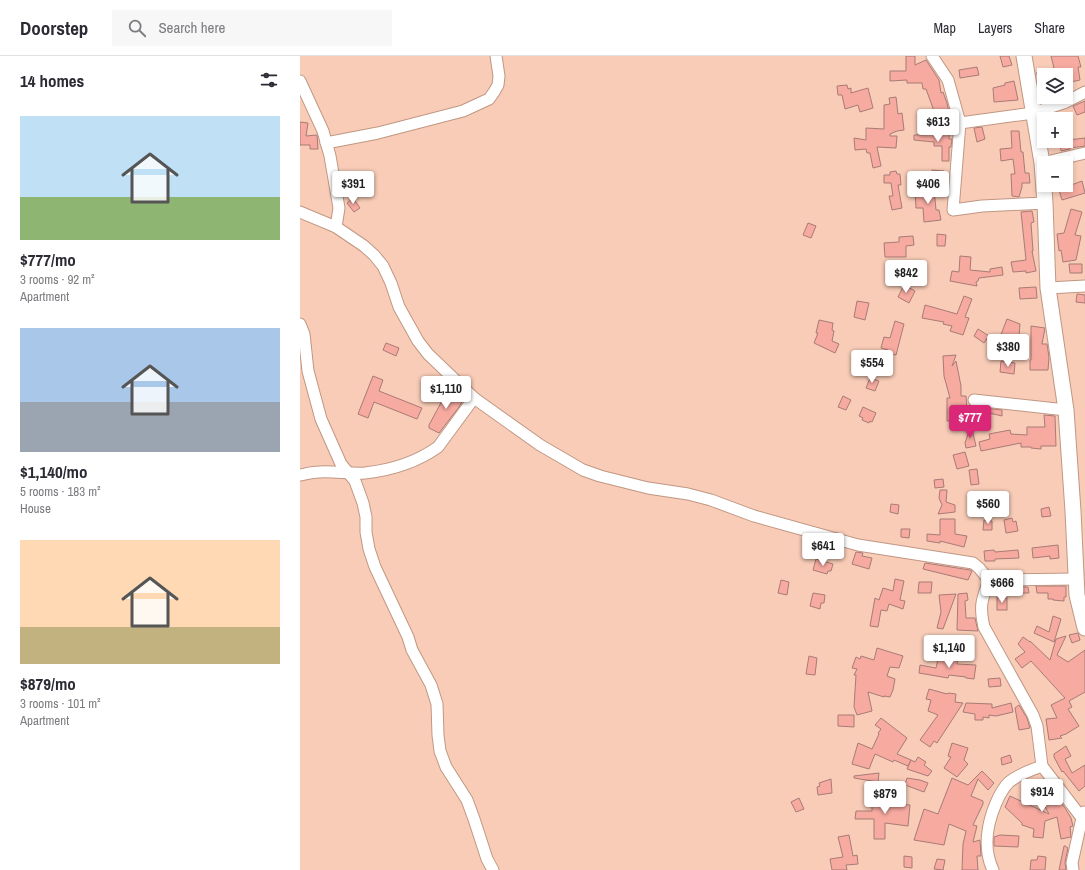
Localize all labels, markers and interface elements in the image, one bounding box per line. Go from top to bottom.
search box [112,10,392,46]
text: Doorstep [20,15,88,41]
icon: search [126,17,148,39]
text: Search here [158,17,225,38]
text: Map [934,19,956,37]
text: Layers [978,19,1012,37]
text: Share [1034,19,1065,37]
map controls [1037,68,1073,192]
button: layers [1037,68,1073,104]
text: 14 homes [20,69,84,92]
icon: filters [258,69,280,91]
pin: $613 [914,109,962,143]
button: + [1037,112,1073,148]
text: $613 [926,113,950,130]
icon: home [114,142,186,214]
button: − [1037,156,1073,192]
pin: $391 [329,171,377,205]
pin: $406 [904,171,952,205]
text: $391 [341,175,365,192]
text: $406 [916,175,940,192]
text: $777/mo [20,248,76,271]
pin: $842 [882,260,930,294]
text: $842 [894,264,918,281]
text: 3 rooms · 92 m² [20,271,95,288]
text: Apartment [20,288,69,305]
pin: $380 [984,334,1032,368]
text: $380 [996,338,1020,355]
pin: $554 [848,350,896,384]
icon: home [114,354,186,426]
text: $554 [860,354,884,371]
pin: $1,110 [413,376,479,410]
text: $1,110 [430,380,462,397]
pin: $777 [946,405,994,439]
text: $777 [958,409,982,426]
text: $1,140/mo [20,460,87,483]
text: 5 rooms · 183 m² [20,483,101,500]
pin: $560 [964,491,1012,525]
text: $560 [976,495,1000,512]
text: House [20,500,51,517]
pin: $641 [799,533,847,567]
text: $641 [811,537,835,554]
icon: home [114,566,186,638]
pin: $666 [978,570,1026,604]
text: $666 [990,574,1014,591]
pin: $1,140 [916,635,982,669]
text: $1,140 [933,639,965,656]
text: $879/mo [20,672,76,695]
text: 3 rooms · 101 m² [20,695,101,712]
text: Apartment [20,712,69,729]
pin: $914 [1018,779,1066,813]
pin: $879 [861,781,909,815]
text: $914 [1030,783,1054,800]
text: $879 [873,785,897,802]

